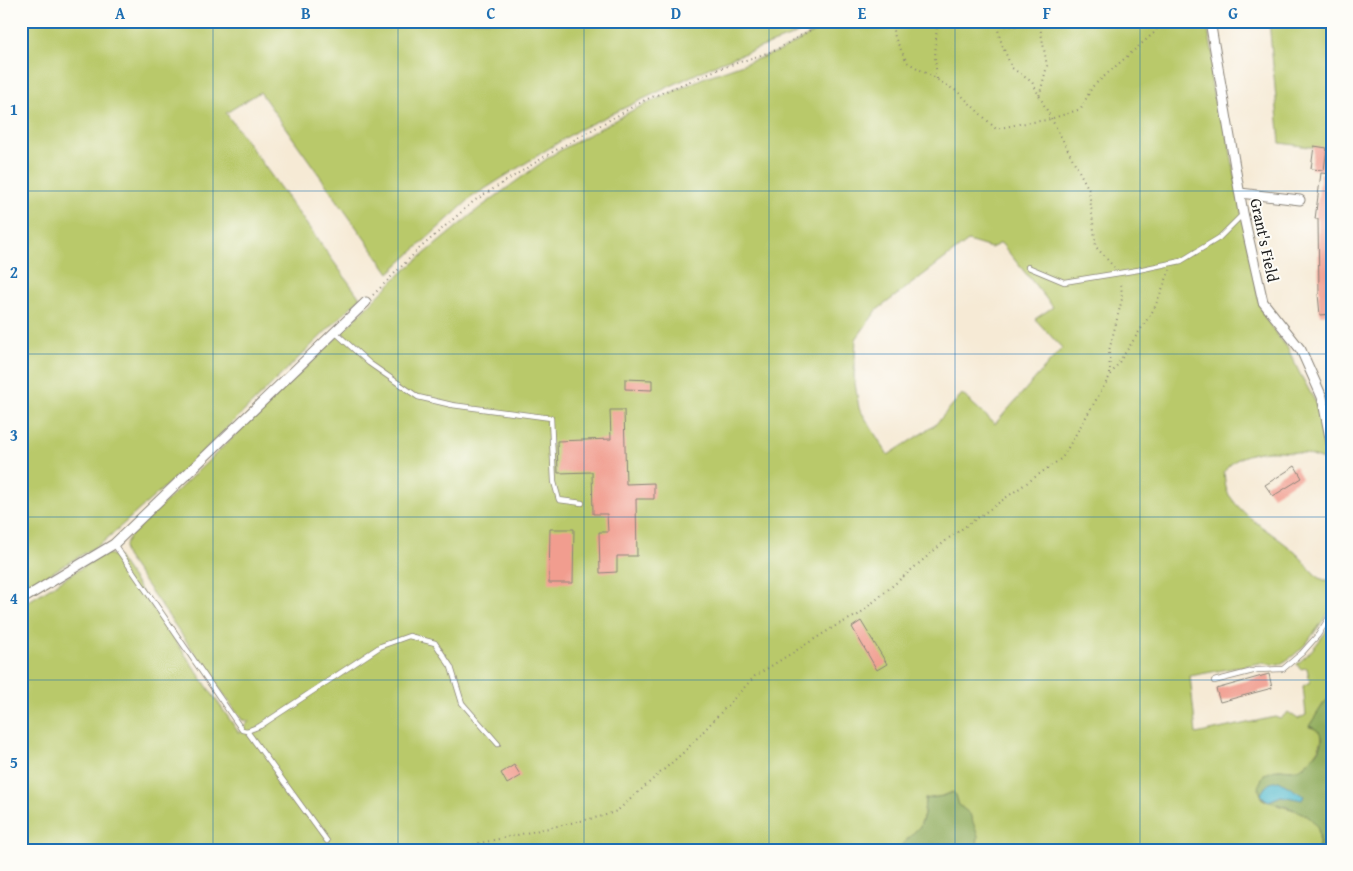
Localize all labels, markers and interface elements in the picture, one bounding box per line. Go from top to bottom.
text: A [115,1,126,25]
text: B [301,1,311,25]
text: C [486,1,496,25]
text: D [671,1,681,25]
text: E [858,1,867,25]
text: F [1043,1,1051,25]
text: G [1228,1,1238,25]
text: 1 [10,97,18,121]
street label: Grant's Field [1244,196,1286,284]
text: 2 [10,260,18,284]
text: 3 [10,423,18,447]
text: 4 [10,586,18,610]
text: 5 [10,750,18,774]

